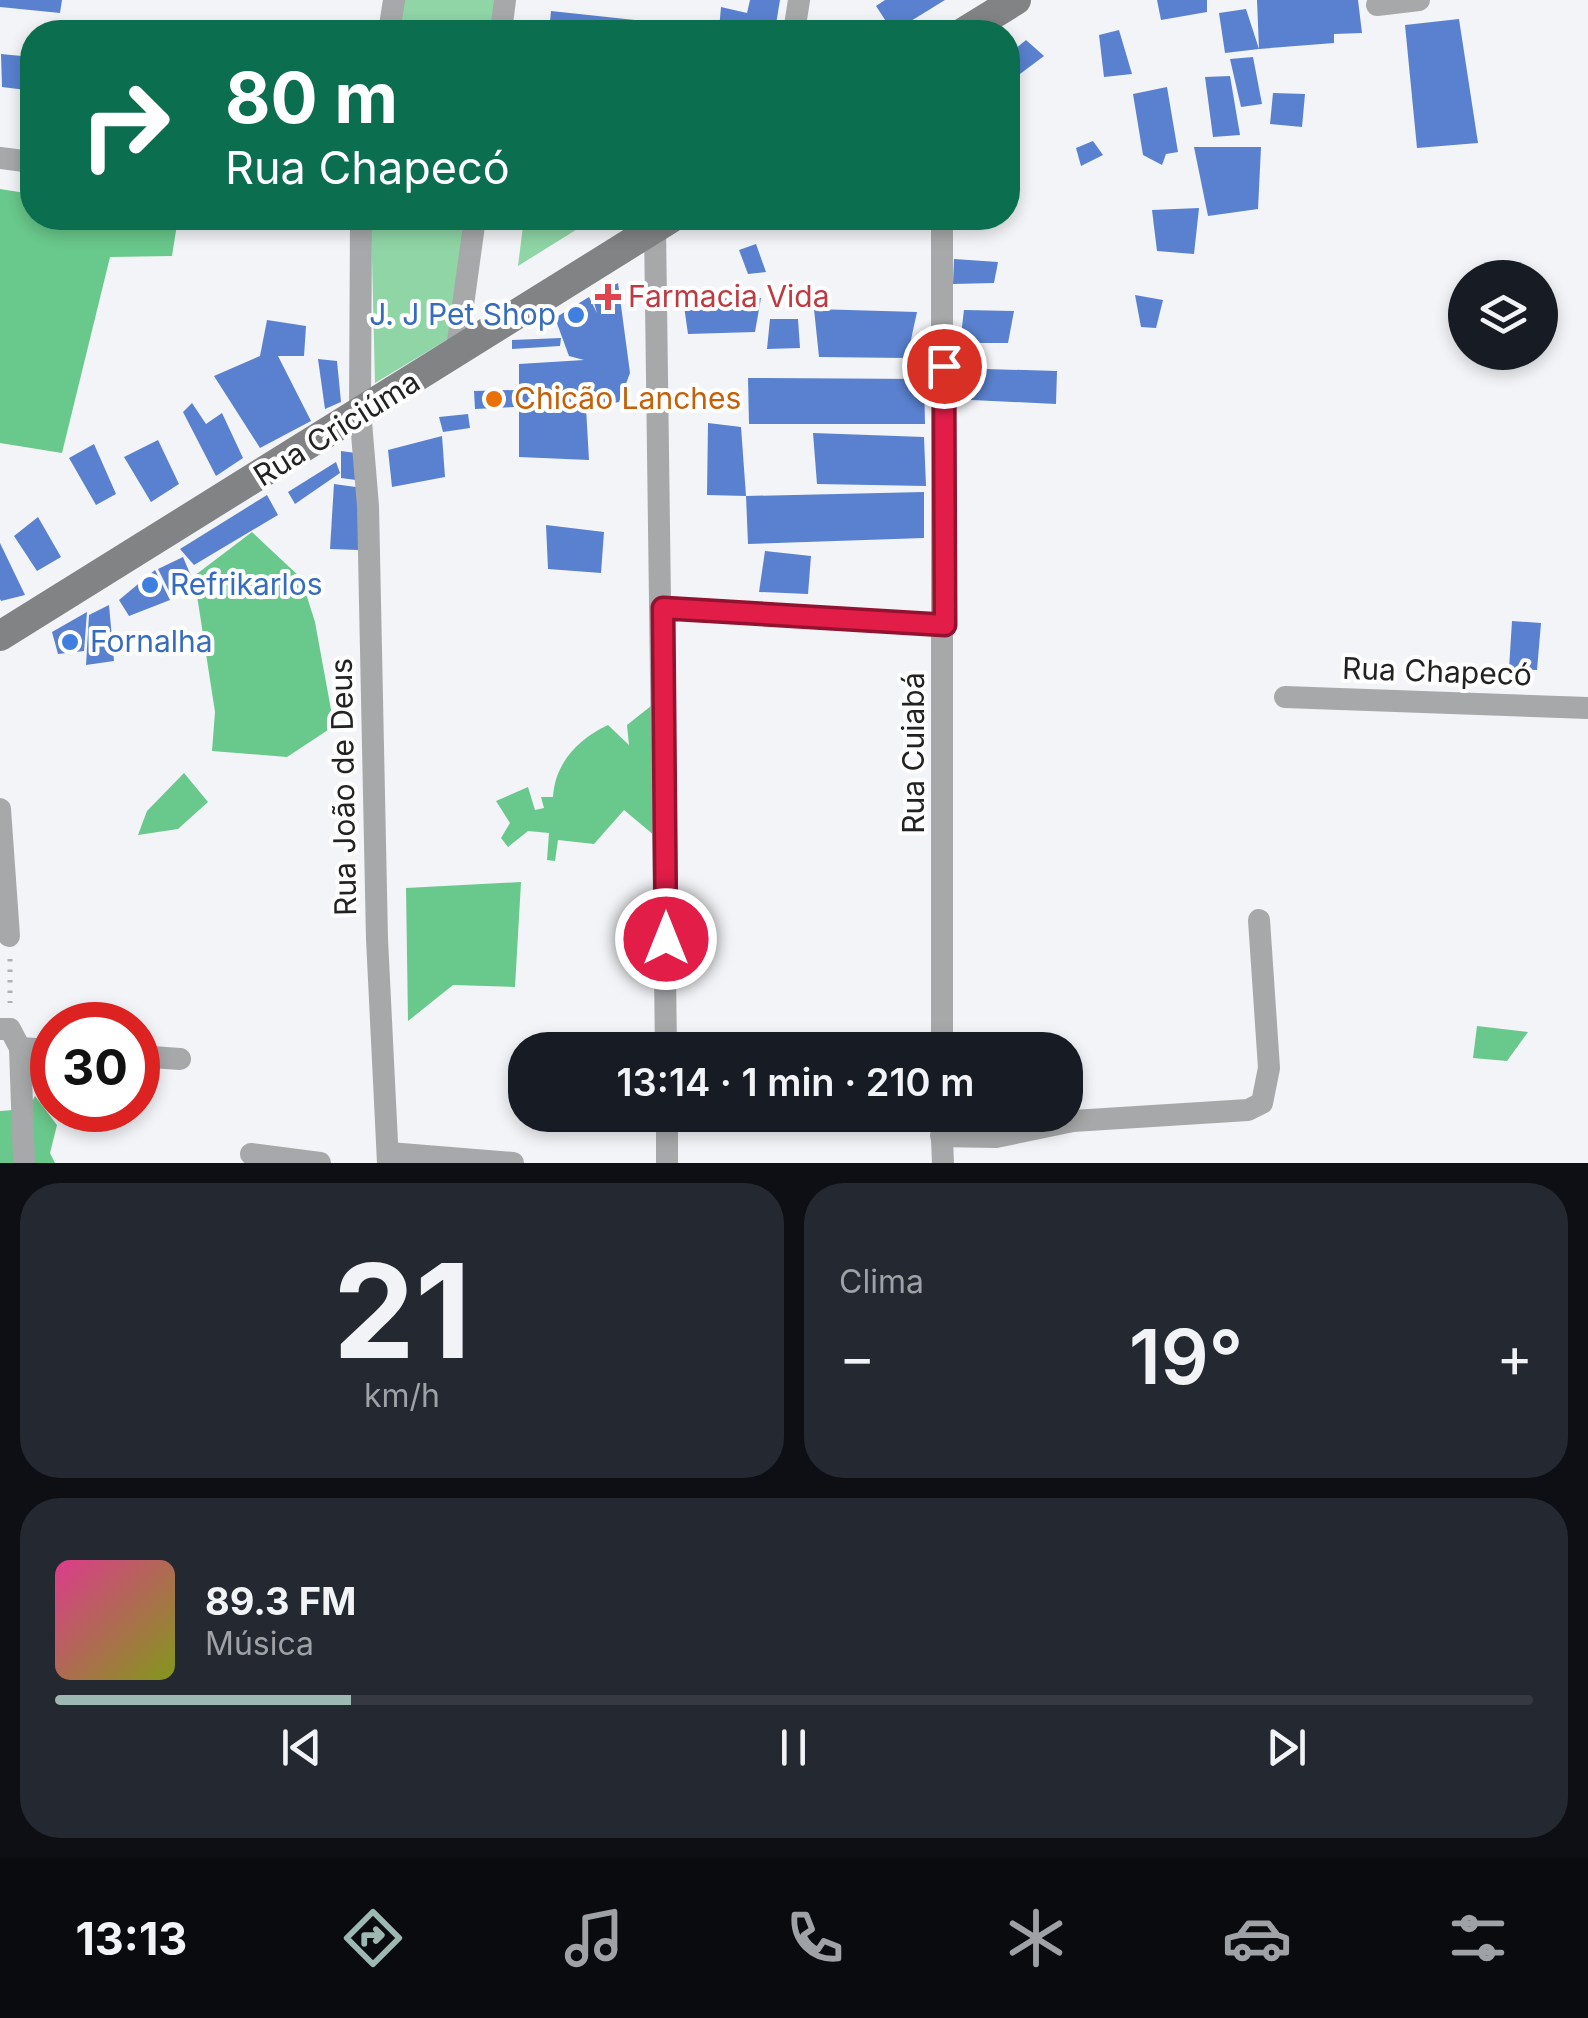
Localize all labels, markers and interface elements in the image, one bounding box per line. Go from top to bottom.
text: 80 m [225,55,398,140]
icon: right [60,60,190,190]
text: Rua Chapecó [225,140,510,195]
map controls [1448,260,1558,370]
button: layers [1448,260,1558,370]
place label: Farmacia Vida [628,278,830,314]
marker: Farmacia Vida [597,286,619,308]
place label: J. J Pet Shop [369,296,556,332]
marker: J. J Pet Shop [565,304,587,326]
pin [902,324,987,409]
icon: arrive [917,339,972,394]
street label: Rua Criciúma [247,363,426,493]
place label: Chicão Lanches [514,380,741,416]
marker: Chicão Lanches [483,388,505,410]
place label: Refrikarlos [170,566,323,602]
marker: Refrikarlos [139,574,161,596]
place label: Fornalha [90,623,213,659]
marker: Fornalha [59,631,81,653]
street label: Rua Chapecó [1342,650,1533,692]
street label: Rua João de Deus [323,658,363,916]
street label: Rua Cuiabá [895,672,931,834]
position arrow [614,887,718,991]
speed limit sign: 30 [30,1002,160,1132]
text: 13:14 · 1 min · 210 m [617,1059,974,1105]
text: 21 [333,1232,471,1389]
text: Clima [839,1262,924,1301]
text: 19° [1129,1311,1243,1402]
text: − [839,1324,875,1390]
text: + [1497,1324,1533,1390]
text: km/h [364,1376,440,1415]
text: 89.3 FM [205,1578,356,1624]
text: Música [205,1624,314,1663]
icon: previous [274,1720,329,1775]
icon: pause [766,1720,821,1775]
icon: next [1259,1720,1314,1775]
icon: directions [338,1903,408,1973]
icon: music [559,1903,629,1973]
icon: phone [780,1903,850,1973]
icon: climate [1001,1903,1071,1973]
icon: car [1222,1903,1292,1973]
icon: filters [1443,1903,1513,1973]
text: 13:13 [75,1911,187,1966]

